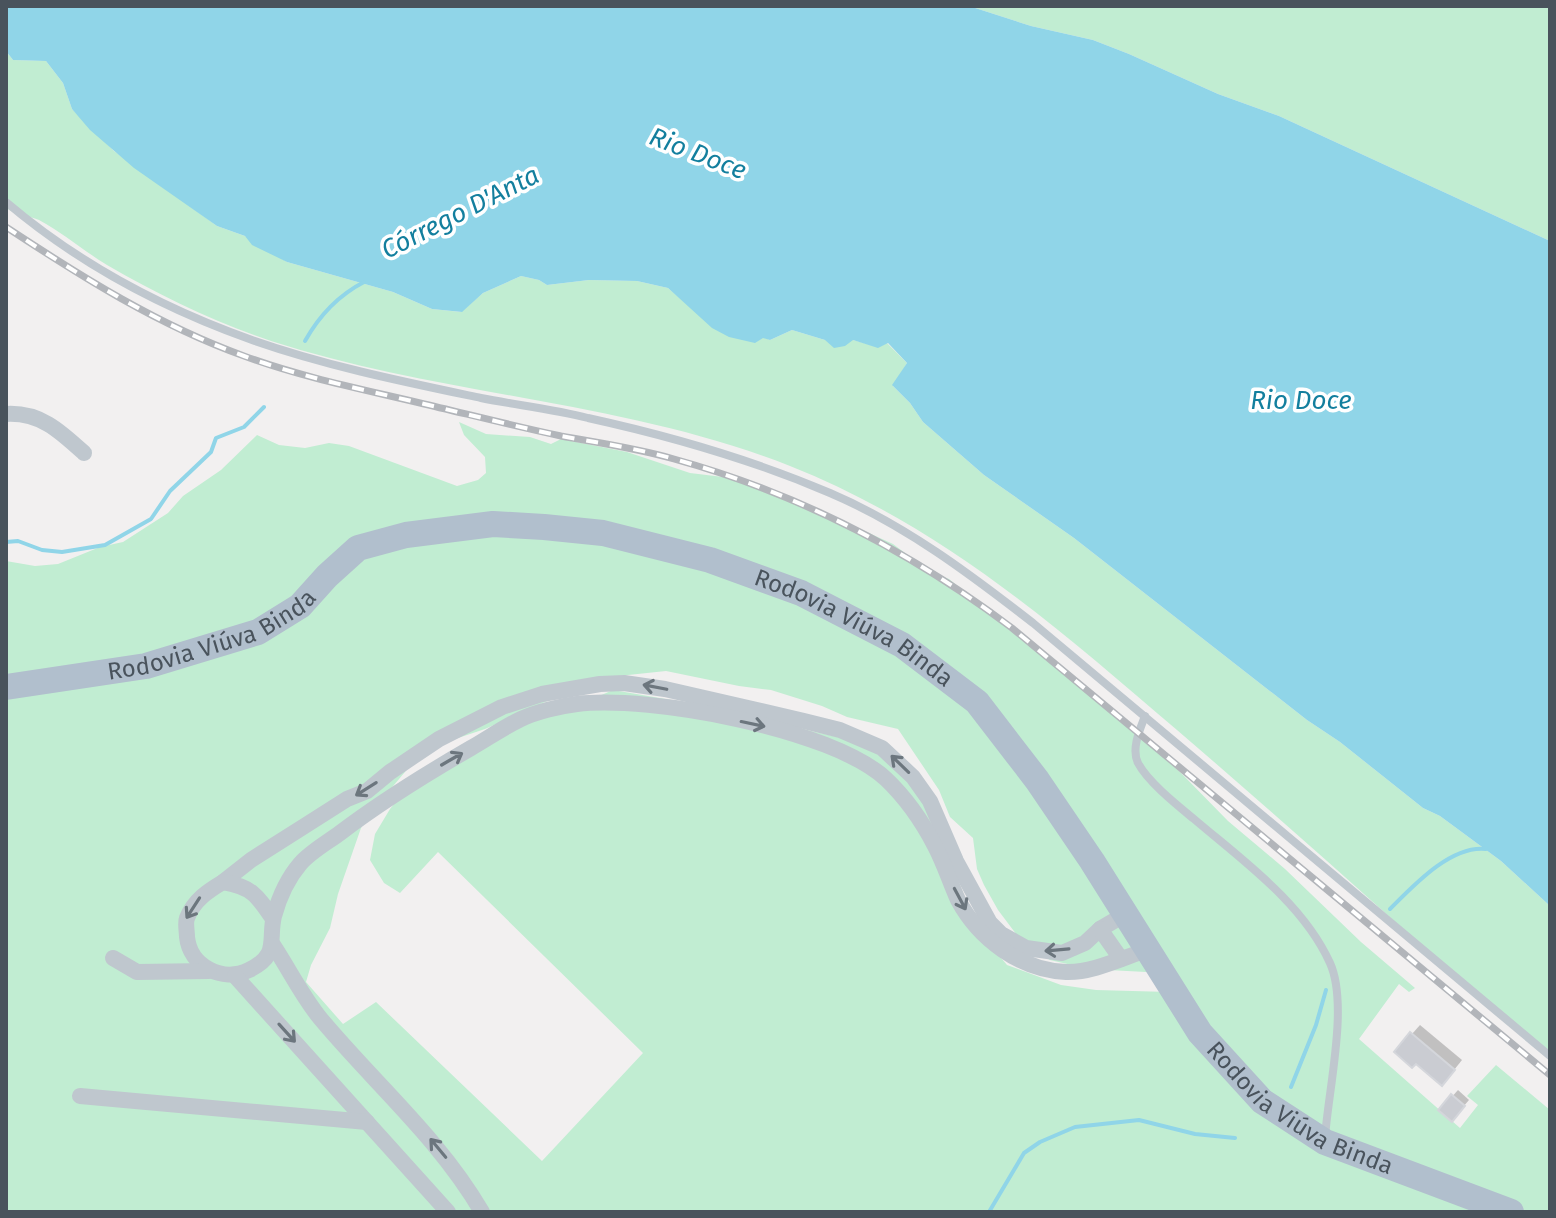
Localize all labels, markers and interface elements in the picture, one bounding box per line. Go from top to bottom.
water label: Rio Doce [645,121,751,186]
water label: Córrego D'Anta [376,159,544,265]
water label: Rio Doce [1250,385,1352,416]
street label: Rodovia Viúva Binda [751,563,959,693]
street label: Rodovia Viúva Binda [106,584,322,686]
one-way arrow [643,679,669,694]
one-way arrow [740,717,765,732]
one-way arrow [440,751,463,767]
one-way arrow [890,755,910,774]
one-way arrow [355,781,378,797]
one-way arrow [952,887,968,911]
one-way arrow [185,896,202,918]
one-way arrow [1045,943,1071,958]
one-way arrow [278,1023,296,1043]
street label: Rodovia Viúva Binda [1201,1036,1397,1180]
one-way arrow [429,1138,447,1159]

